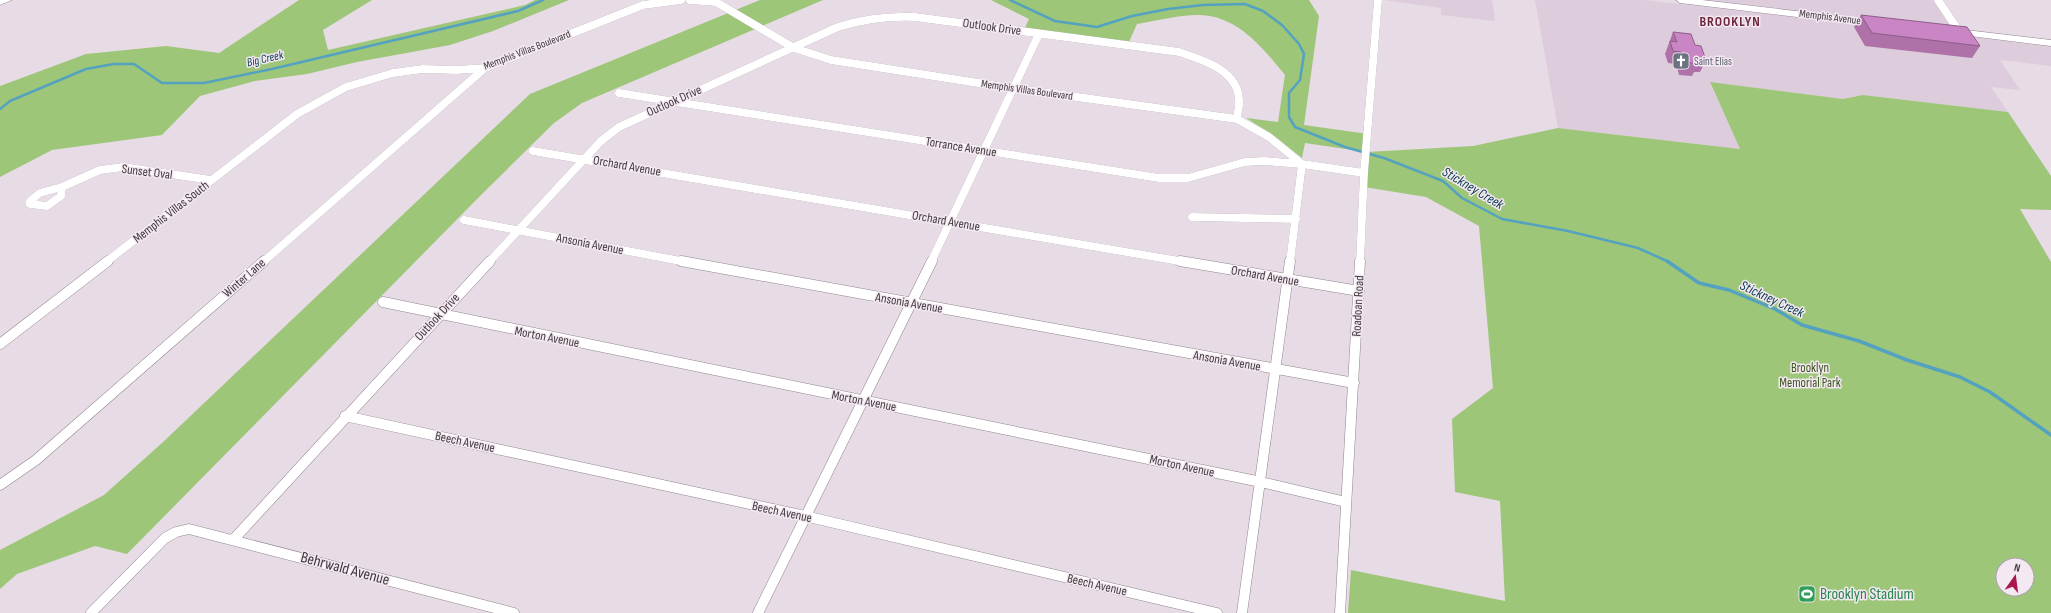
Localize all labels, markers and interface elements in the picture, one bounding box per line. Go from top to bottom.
street label: Memphis Avenue [1798,7,1862,27]
district label: BROOKLYN [1699,13,1761,30]
street label: Outlook Drive [962,15,1022,39]
street label: Memphis Villas Boulevard [482,27,573,73]
water label: Big Creek [245,47,285,70]
church icon: Saint Elias [1671,51,1691,71]
place label: Saint Elias [1694,55,1732,68]
street label: Memphis Villas Boulevard [980,77,1074,103]
street label: Outlook Drive [644,82,704,120]
street label: Torrance Avenue [924,133,998,161]
street label: Orchard Avenue [592,152,662,180]
street label: Sunset Oval [121,161,173,183]
water label: Stickney Creek [1439,163,1507,213]
street label: Memphis Villas South [130,177,212,247]
street label: Orchard Avenue [911,207,981,235]
street label: Ansonia Avenue [554,229,625,258]
street label: Winter Lane [219,255,269,301]
street label: Orchard Avenue [1230,262,1300,290]
street label: Roadoan Road [1348,275,1368,337]
water label: Stickney Creek [1737,277,1807,322]
street label: Ansonia Avenue [873,289,944,317]
street label: Outlook Drive [411,290,463,344]
street label: Morton Avenue [513,323,581,351]
street label: Ansonia Avenue [1191,347,1262,375]
park label: Brooklyn Memorial Park [1779,360,1841,391]
street label: Morton Avenue [830,387,898,415]
street label: Beech Avenue [434,428,496,456]
street label: Morton Avenue [1148,451,1216,481]
street label: Beech Avenue [751,498,813,526]
street label: Behrwald Avenue [298,548,392,590]
north arrow [1995,557,2035,597]
text: N [2013,561,2022,575]
street label: Beech Avenue [1066,570,1128,600]
sports icon: Brooklyn Stadium [1797,584,1817,604]
place label: Brooklyn Stadium [1820,585,1914,604]

